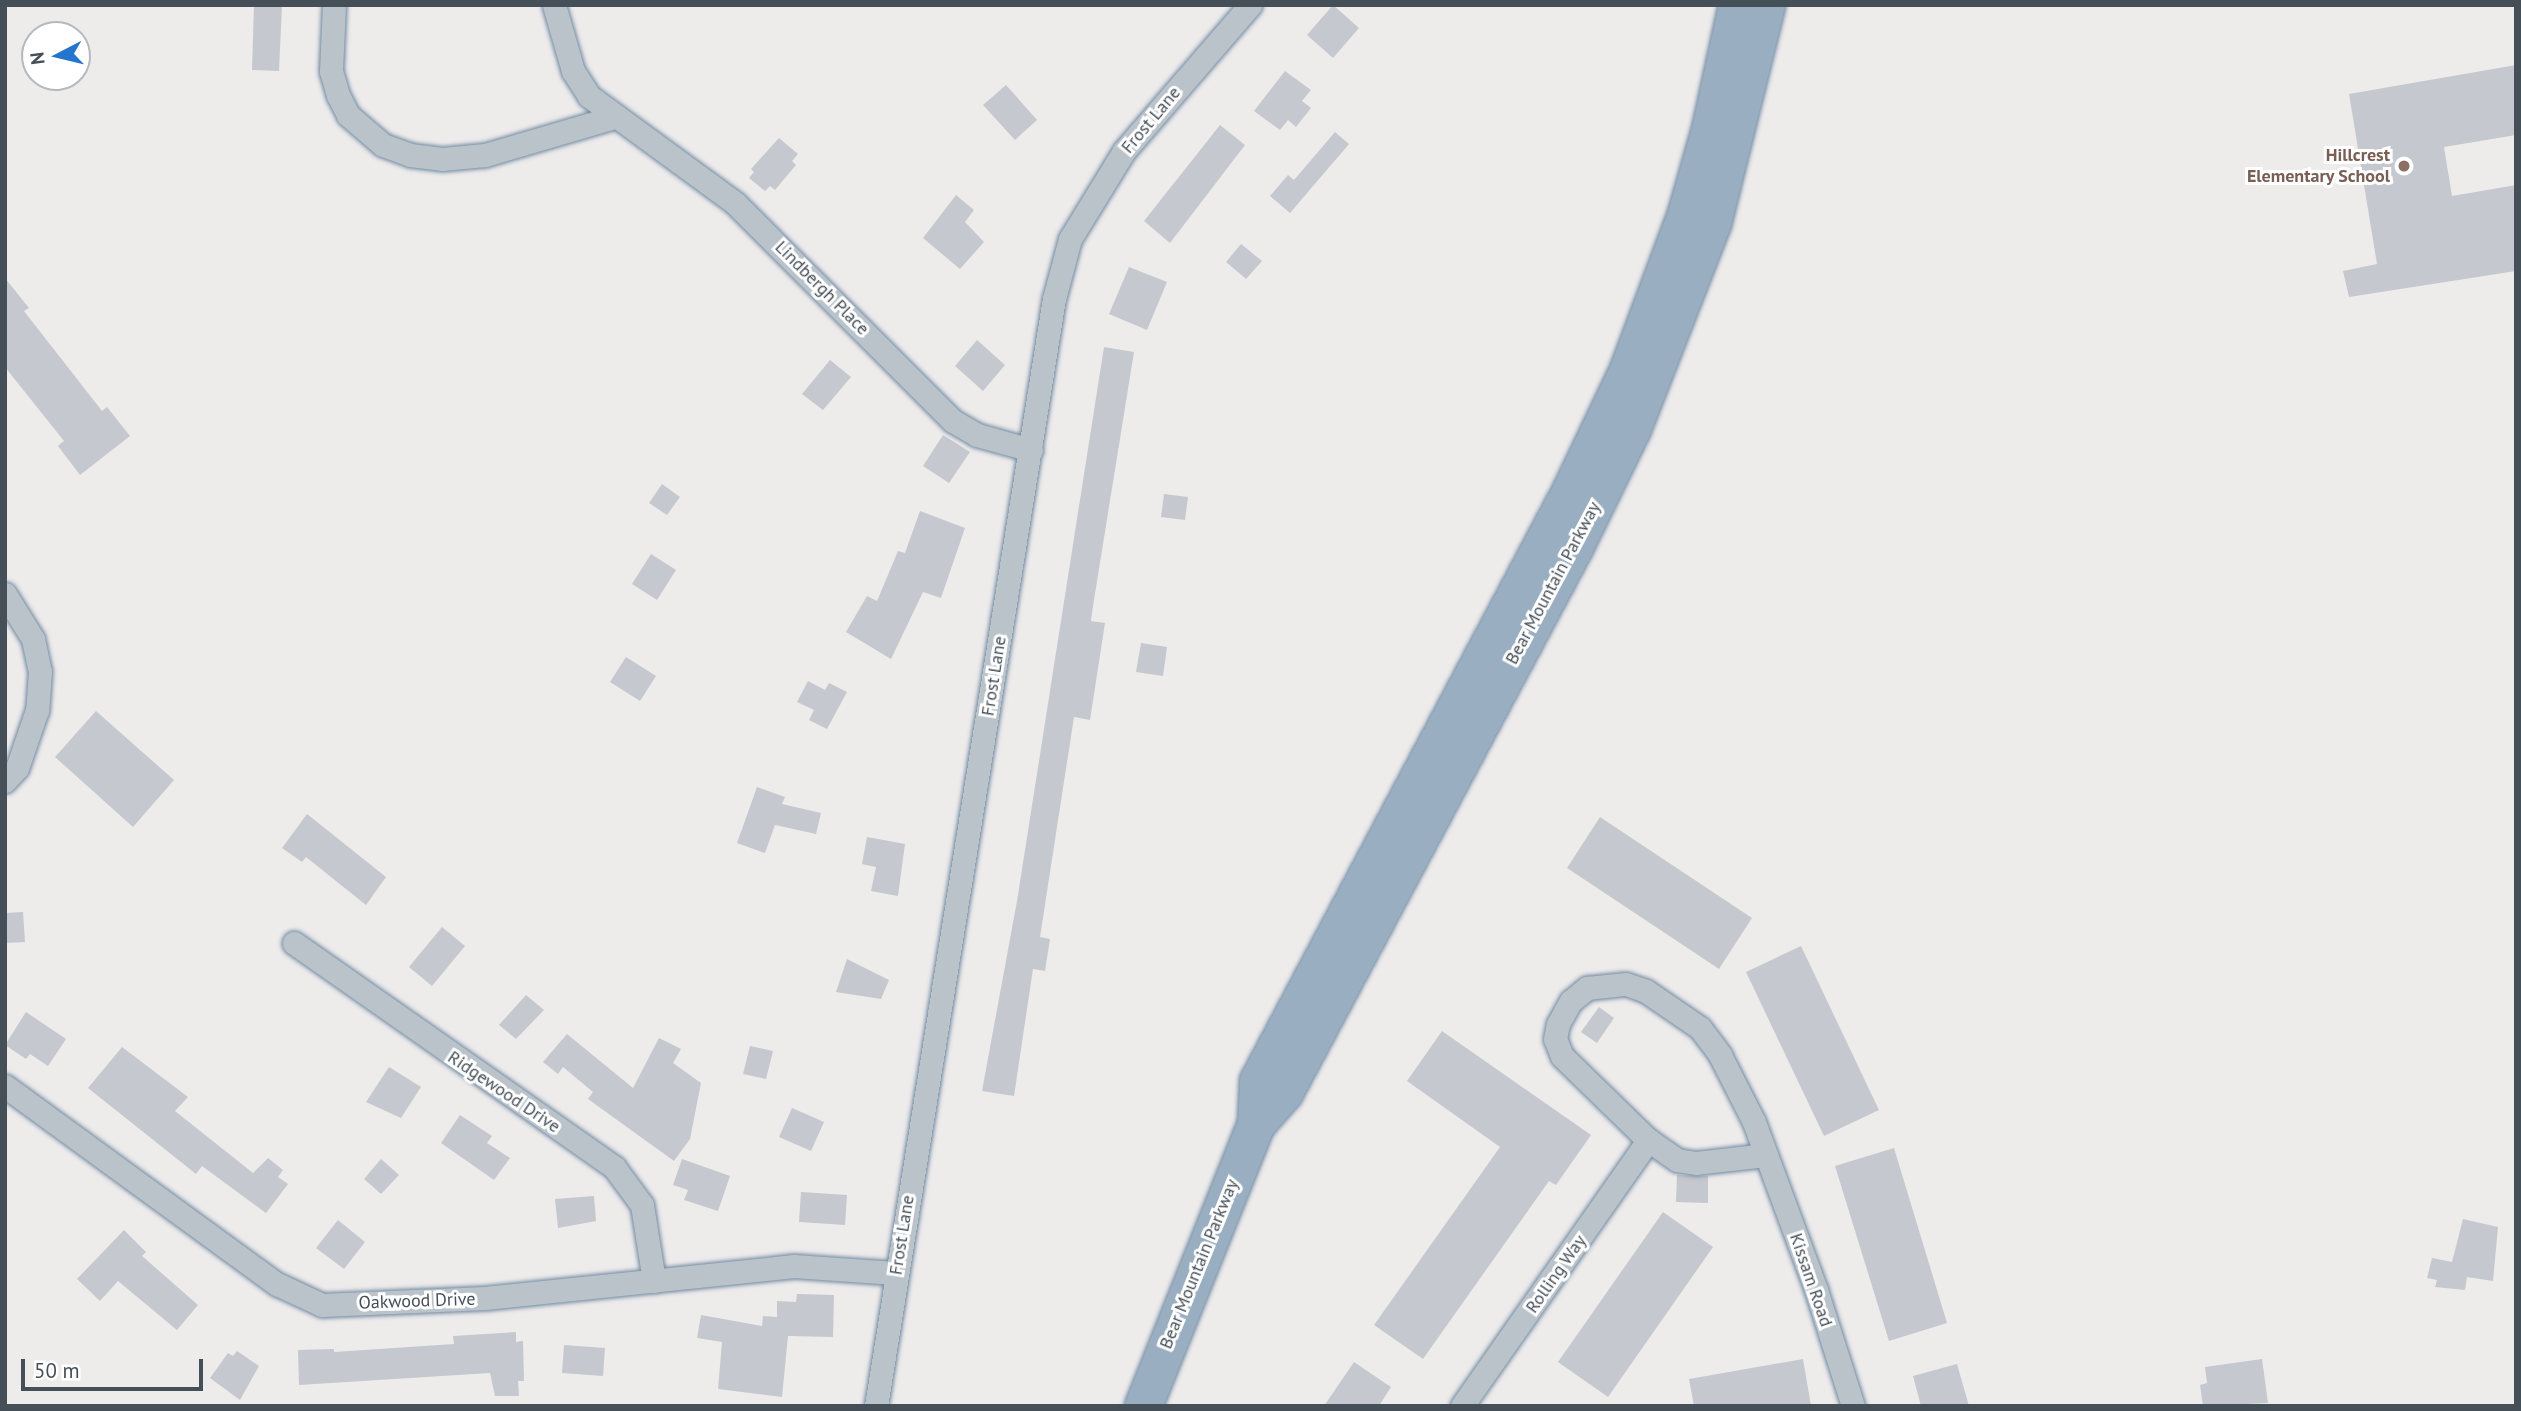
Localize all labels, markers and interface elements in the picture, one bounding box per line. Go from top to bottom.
north arrow [21,21,91,91]
text: N [24,51,50,66]
street label: Frost Lane [1117,82,1185,158]
place label: Hillcrest Elementary School [2246,145,2390,188]
marker: Hillcrest Elementary School [2396,158,2412,174]
street label: Lindbergh Place [771,237,873,339]
street label: Bear Mountain Parkway [1501,498,1605,668]
street label: Frost Lane [977,635,1011,717]
street label: Ridgewood Drive [444,1046,564,1138]
street label: Bear Mountain Parkway [1155,1176,1243,1352]
street label: Frost Lane [885,1194,919,1276]
street label: Kissam Road [1785,1230,1837,1330]
street label: Rolling Way [1521,1231,1591,1317]
street label: Oakwood Drive [358,1288,476,1314]
scale bar [24,1344,206,1388]
text: 50 m [34,1357,80,1384]

